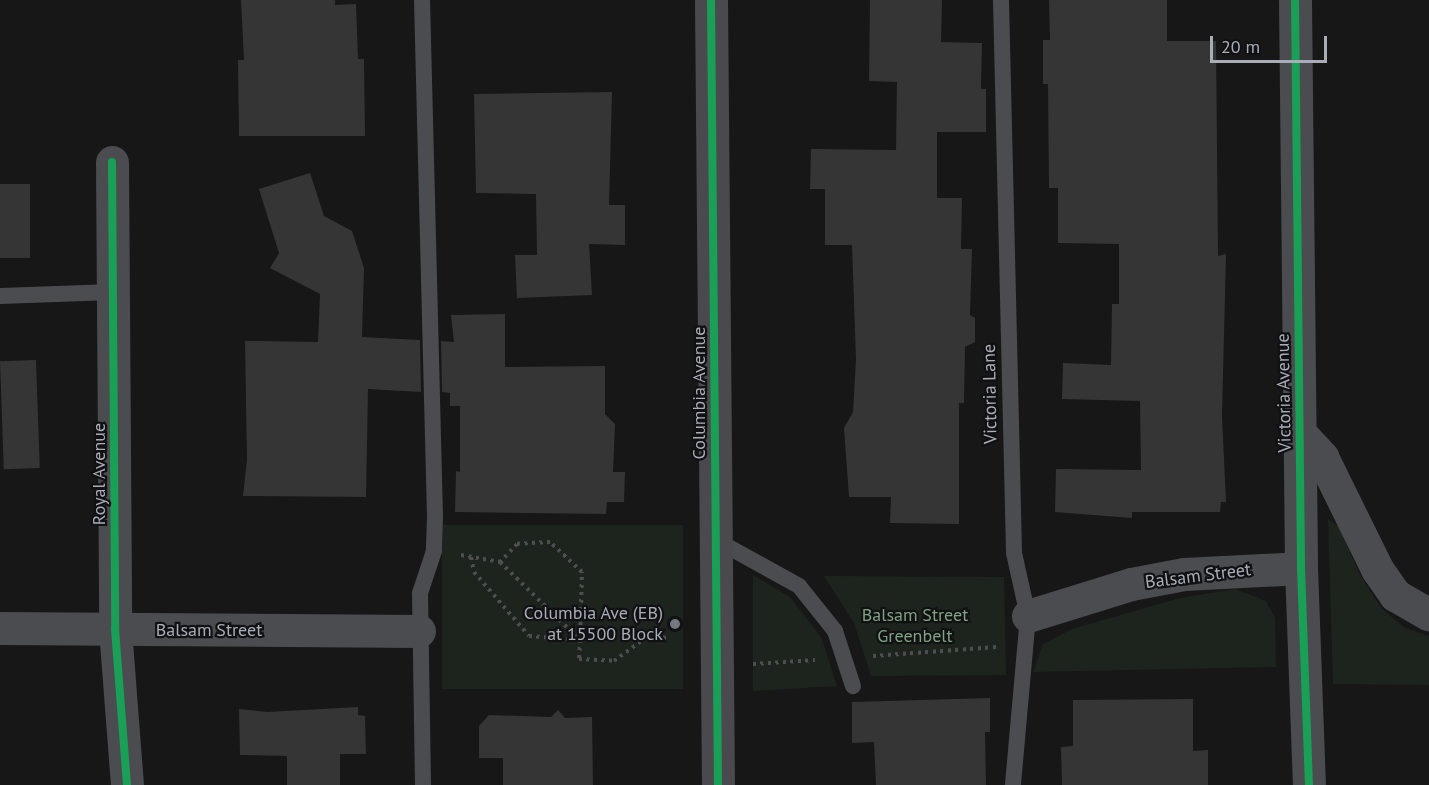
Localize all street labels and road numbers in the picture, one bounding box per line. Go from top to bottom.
street label: Columbia Avenue [688,326,710,460]
street label: Victoria Avenue [1272,333,1296,453]
street label: Victoria Lane [978,344,1002,444]
street label: Royal Avenue [88,423,110,525]
street label: Balsam Street [1144,559,1252,593]
street label: Balsam Street [156,619,262,641]

